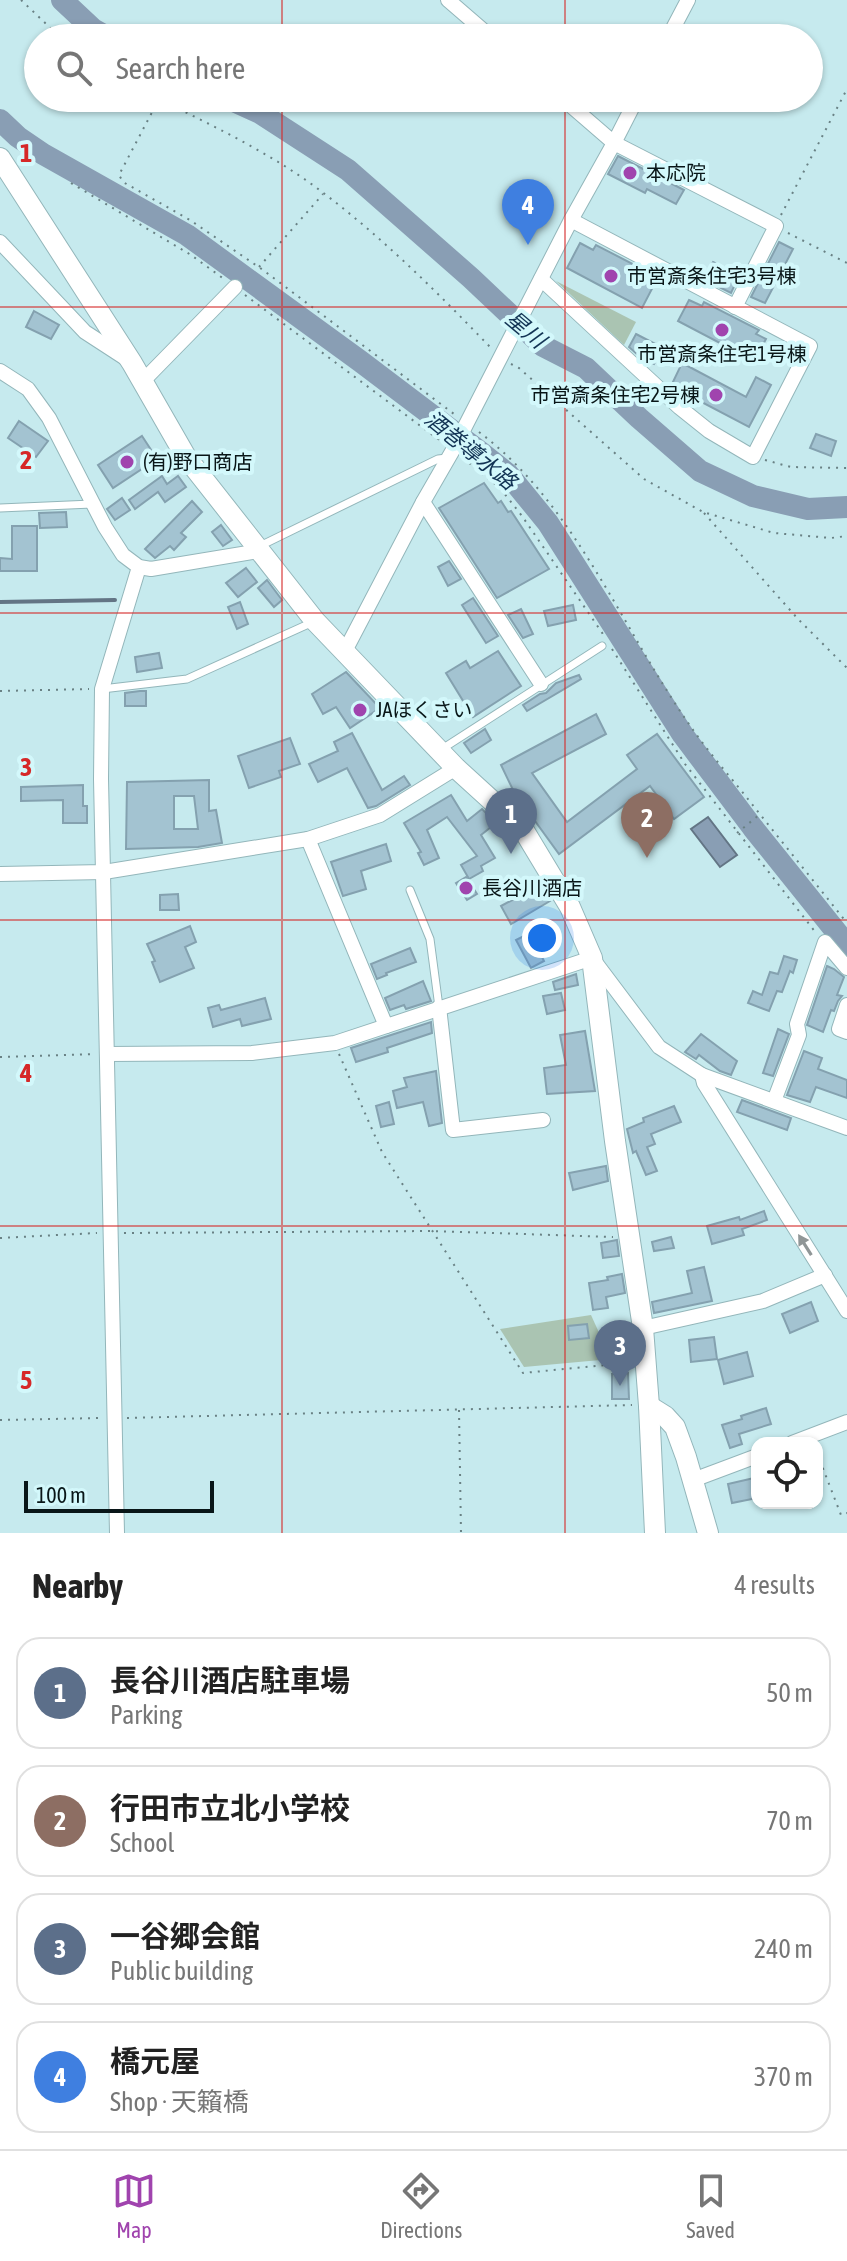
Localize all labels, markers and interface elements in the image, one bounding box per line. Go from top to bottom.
search box [24,24,823,112]
icon: search [52,46,96,90]
text: Search here [116,51,245,85]
text: 1 [20,138,32,168]
place label: 本応院 [646,161,706,184]
marker: 本応院 [621,164,639,182]
pin: 4 [502,179,554,245]
place label: 市営斎条住宅3号棟 [627,264,796,287]
marker: 市営斎条住宅3号棟 [602,267,620,285]
water label: 星川 [501,305,553,354]
marker: 市営斎条住宅1号棟 [713,321,731,339]
place label: 市営斎条住宅1号棟 [637,342,807,365]
place label: 市営斎条住宅2号棟 [531,383,700,406]
marker: 市営斎条住宅2号棟 [707,386,725,404]
water label: 酒巻導水路 [420,405,523,496]
text: 2 [20,445,32,475]
place label: (有)野口商店 [143,450,253,473]
marker: (有)野口商店 [118,453,136,471]
place label: JAほくさい [376,698,472,721]
marker: JAほくさい [351,701,369,719]
text: 3 [20,752,32,782]
pin: 1 [485,788,537,854]
pin: 2 [621,792,673,858]
place label: 長谷川酒店 [482,876,582,899]
marker: 長谷川酒店 [457,879,475,897]
your location [522,918,562,958]
text: 4 [19,1058,32,1088]
one-way arrow [799,1234,813,1256]
pin: 3 [594,1320,646,1386]
text: 5 [20,1365,32,1395]
map controls [751,1437,823,1509]
button: locate [751,1437,823,1509]
scale bar [24,1477,214,1513]
text: 100 m [36,1482,86,1508]
text: Nearby [32,1566,123,1605]
text: 4 results [734,1570,815,1600]
text: 長谷川酒店駐車場 [110,1663,350,1697]
text: 1 [54,1678,66,1708]
text: 50 m [766,1678,813,1708]
text: Parking [110,1700,182,1730]
text: 行田市立北小学校 [110,1791,350,1825]
text: 2 [54,1806,66,1836]
text: 70 m [766,1806,813,1836]
text: School [110,1828,174,1858]
text: 一谷郷会館 [110,1919,260,1953]
text: 3 [54,1934,66,1964]
text: 240 m [754,1934,813,1964]
text: Public building [110,1956,253,1986]
text: 橋元屋 [110,2044,200,2078]
text: 4 [54,2062,66,2092]
text: 370 m [754,2062,813,2092]
text: Shop · 天籟橋 [110,2087,249,2117]
tab: Map [112,2169,156,2243]
tab: Directions [380,2169,462,2243]
tab: Saved [686,2169,735,2243]

